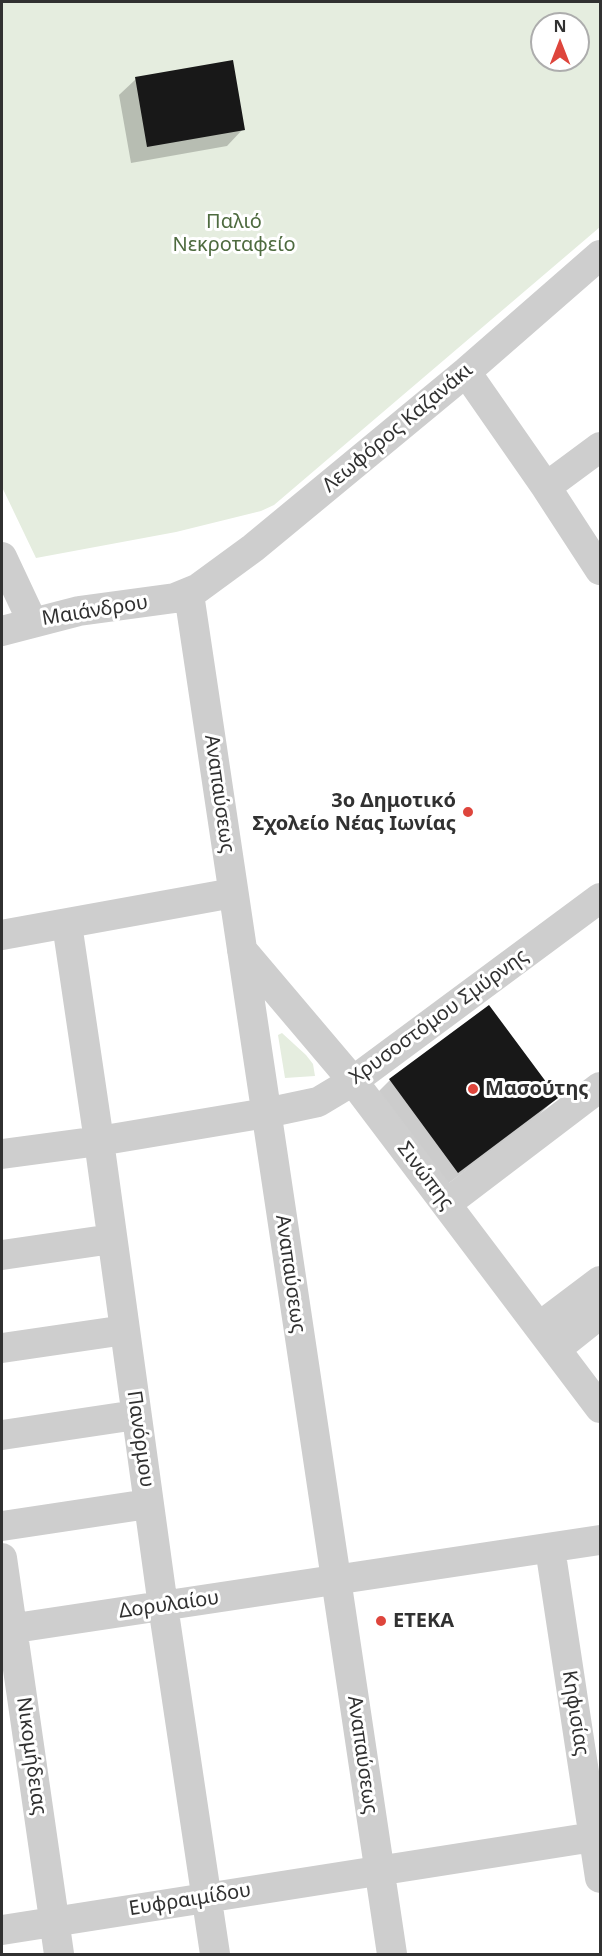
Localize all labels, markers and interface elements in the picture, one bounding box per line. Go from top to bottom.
north arrow [530,12,590,72]
text: N [553,15,567,37]
park label: Παλιό Νεκροταφείο [172,210,296,257]
street label: Λεωφόρος Καζανάκι [318,358,478,498]
street label: Μαιάνδρου [40,591,150,631]
street label: Αναπαύσεως [199,733,239,855]
place label: 3ο Δημοτικό Σχολείο Νέας Ιωνίας [252,789,456,836]
marker: 3ο Δημοτικό Σχολείο Νέας Ιωνίας [461,805,475,819]
street label: Χρυσοστόμου Σμύρνης [345,944,533,1090]
place label: Μασούτης [485,1077,589,1101]
marker: Μασούτης [466,1082,480,1096]
street label: Σινώπης [392,1137,458,1215]
street label: Αναπαύσεως [270,1213,310,1335]
street label: Πανόρμου [121,1389,159,1489]
street label: Δορυλαίου [117,1586,221,1624]
place label: ΕΤΕΚΑ [393,1609,454,1633]
marker: ΕΤΕΚΑ [374,1614,388,1628]
street label: Κηφισίας [556,1669,594,1757]
street label: Αναπαύσεως [342,1694,382,1816]
street label: Νικομήδειας [11,1696,51,1816]
street label: Ευφραιμίδου [127,1879,253,1921]

